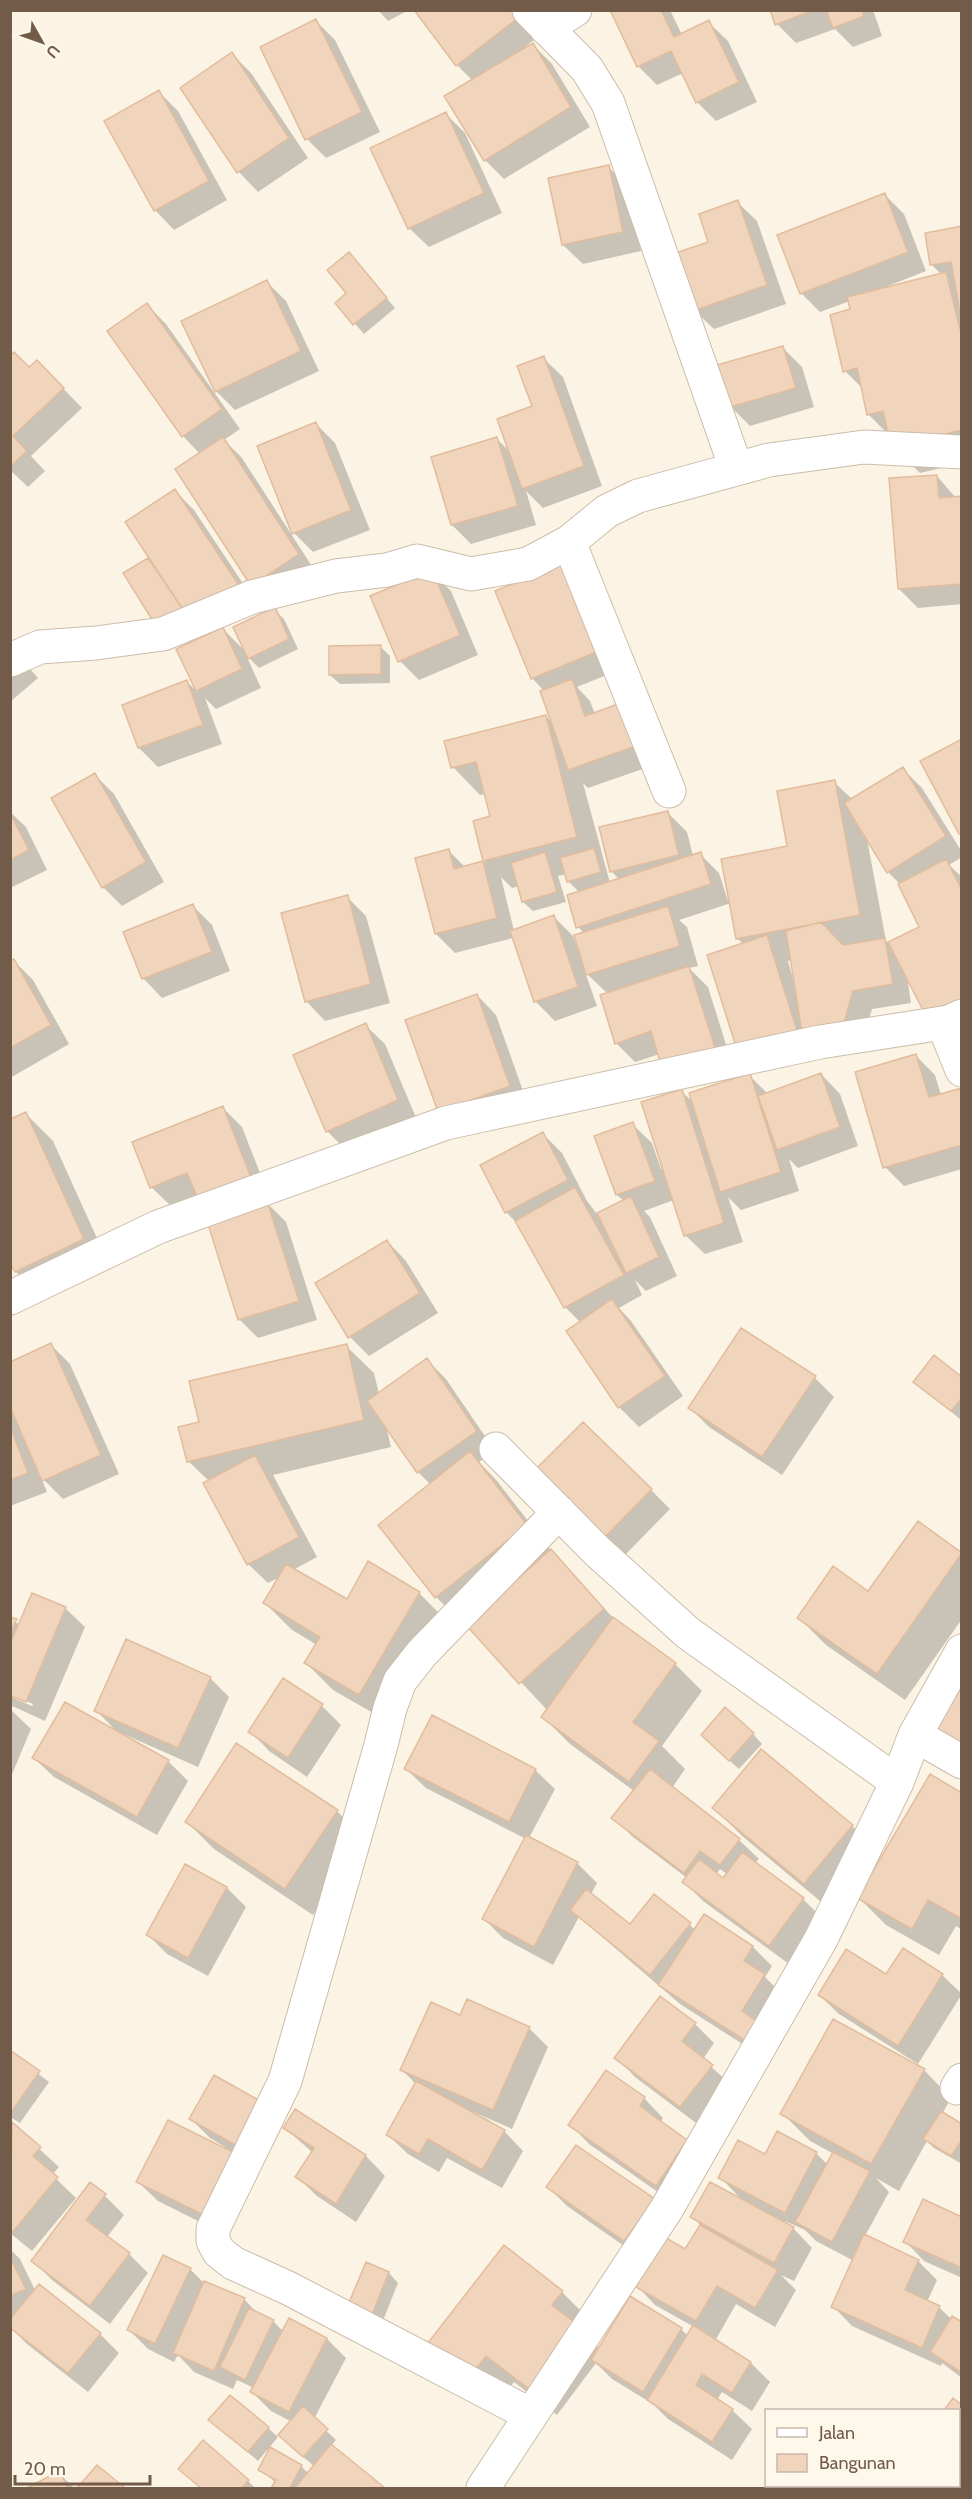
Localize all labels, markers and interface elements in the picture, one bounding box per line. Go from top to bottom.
north arrow [12,12,72,72]
text: U [42,41,64,62]
legend [765,2409,960,2487]
text: Jalan [818,2422,855,2444]
scale bar [15,2448,150,2486]
text: Bangunan [819,2452,896,2474]
text: 20 m [24,2458,66,2480]

